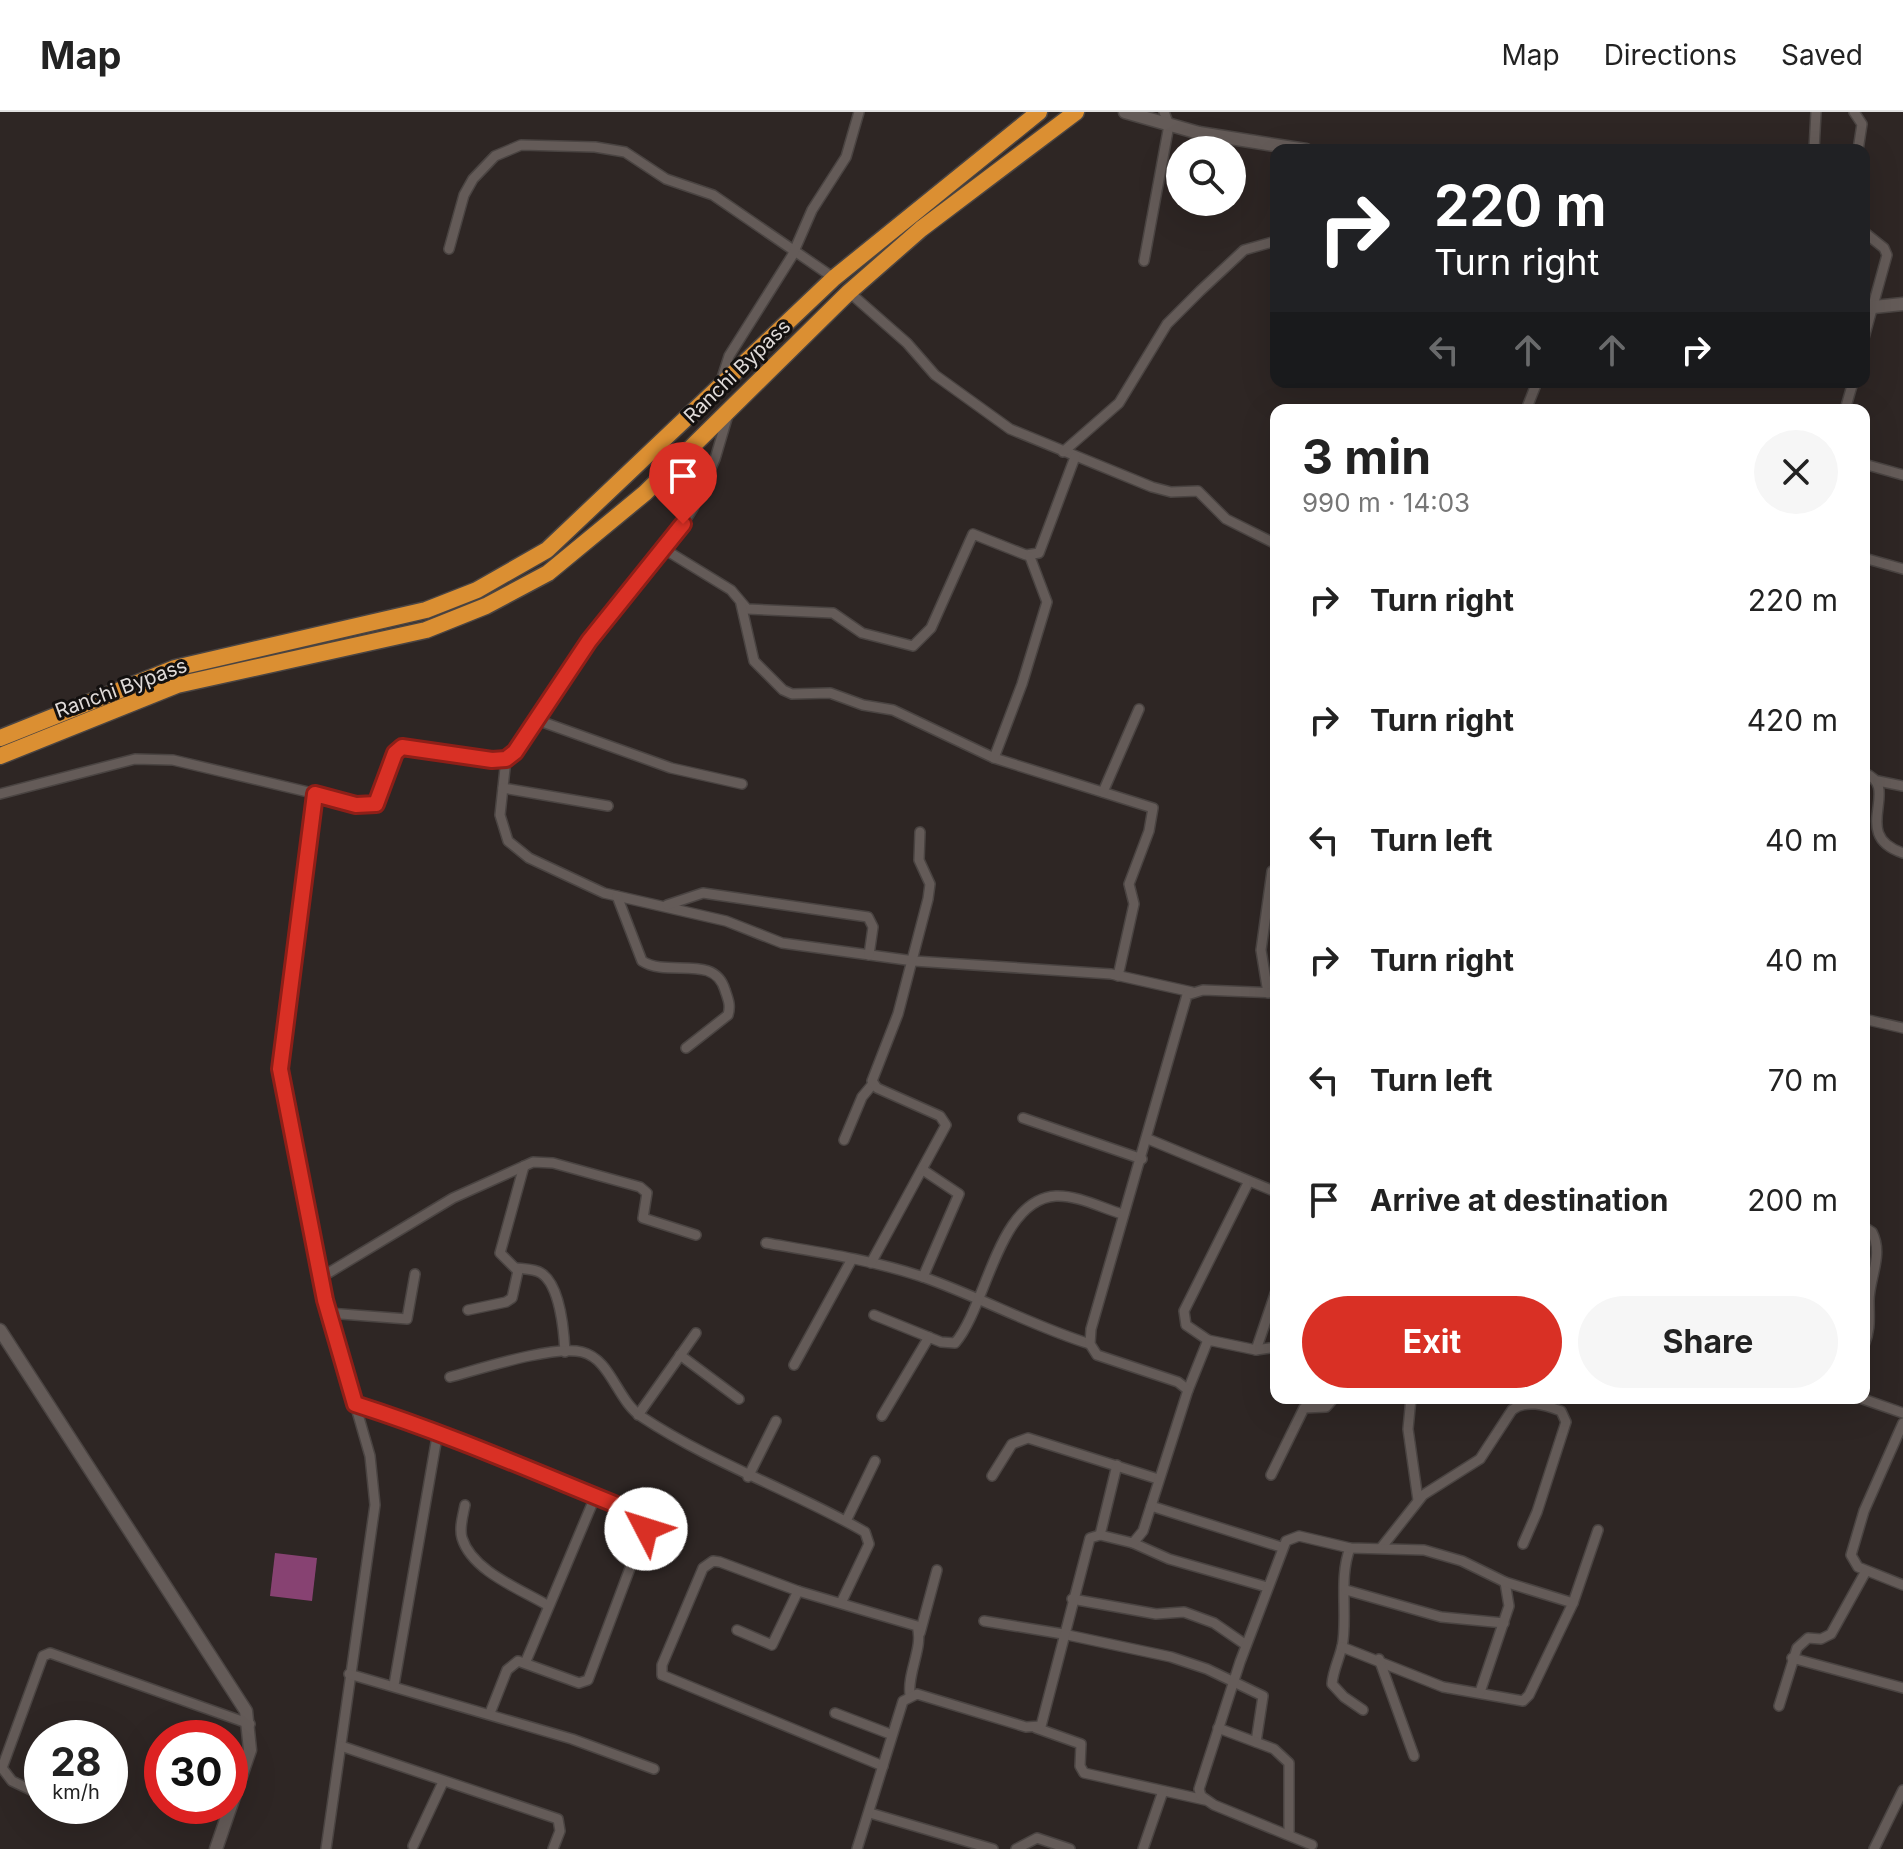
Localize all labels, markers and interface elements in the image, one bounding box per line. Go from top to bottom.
text: Map [40,32,121,78]
text: Map [1501,38,1560,72]
text: Directions [1604,38,1737,72]
text: Saved [1781,38,1863,72]
map controls [1166,136,1246,216]
button: search [1166,136,1246,216]
text: 220 m [1434,172,1607,240]
icon: right [1302,176,1406,280]
text: Turn right [1434,240,1599,284]
street label: Ranchi Bypass [679,314,795,428]
icon: left [1422,328,1466,372]
icon: ahead [1506,328,1550,372]
icon: ahead [1590,328,1634,372]
icon: right [1674,328,1718,372]
text: 3 min [1302,427,1431,486]
button: close [1754,430,1838,514]
pin [649,442,717,524]
icon: arrive [661,454,705,498]
text: 990 m · 14:03 [1302,487,1470,518]
icon: right [1302,578,1346,622]
text: Turn right [1370,582,1514,618]
text: 220 m [1748,582,1838,618]
street label: Ranchi Bypass [52,653,190,723]
icon: right [1302,698,1346,742]
text: Turn right [1370,702,1514,738]
text: 420 m [1747,702,1838,738]
icon: left [1302,818,1346,862]
text: Turn left [1370,822,1492,858]
text: 40 m [1765,822,1838,858]
icon: right [1302,938,1346,982]
text: Turn right [1370,942,1514,978]
text: 40 m [1765,942,1838,978]
icon: left [1302,1058,1346,1102]
text: Turn left [1370,1062,1492,1098]
text: 70 m [1768,1062,1838,1098]
icon: arrive [1302,1178,1346,1222]
text: Arrive at destination [1370,1182,1668,1218]
text: 200 m [1747,1182,1838,1218]
button: Exit [1302,1296,1562,1388]
button: Share [1578,1296,1838,1388]
position arrow [604,1487,688,1571]
speed limit sign: 30 [144,1720,248,1824]
text: 28 [50,1737,102,1786]
text: km/h [52,1780,100,1804]

